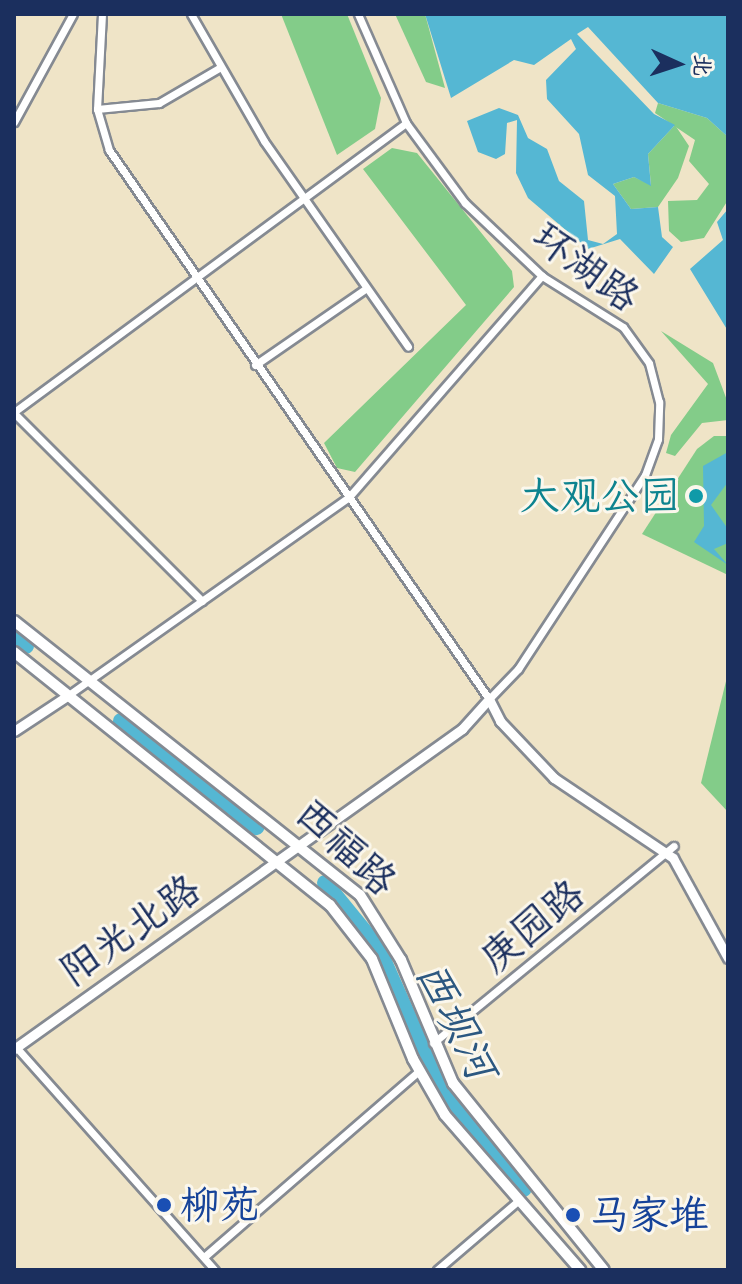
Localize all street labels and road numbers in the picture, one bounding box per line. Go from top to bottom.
street label: 环湖路 [523,212,649,322]
street label: 西福路 [286,789,406,905]
street label: 阳光北路 [51,864,209,996]
street label: 庚园路 [470,870,594,982]

